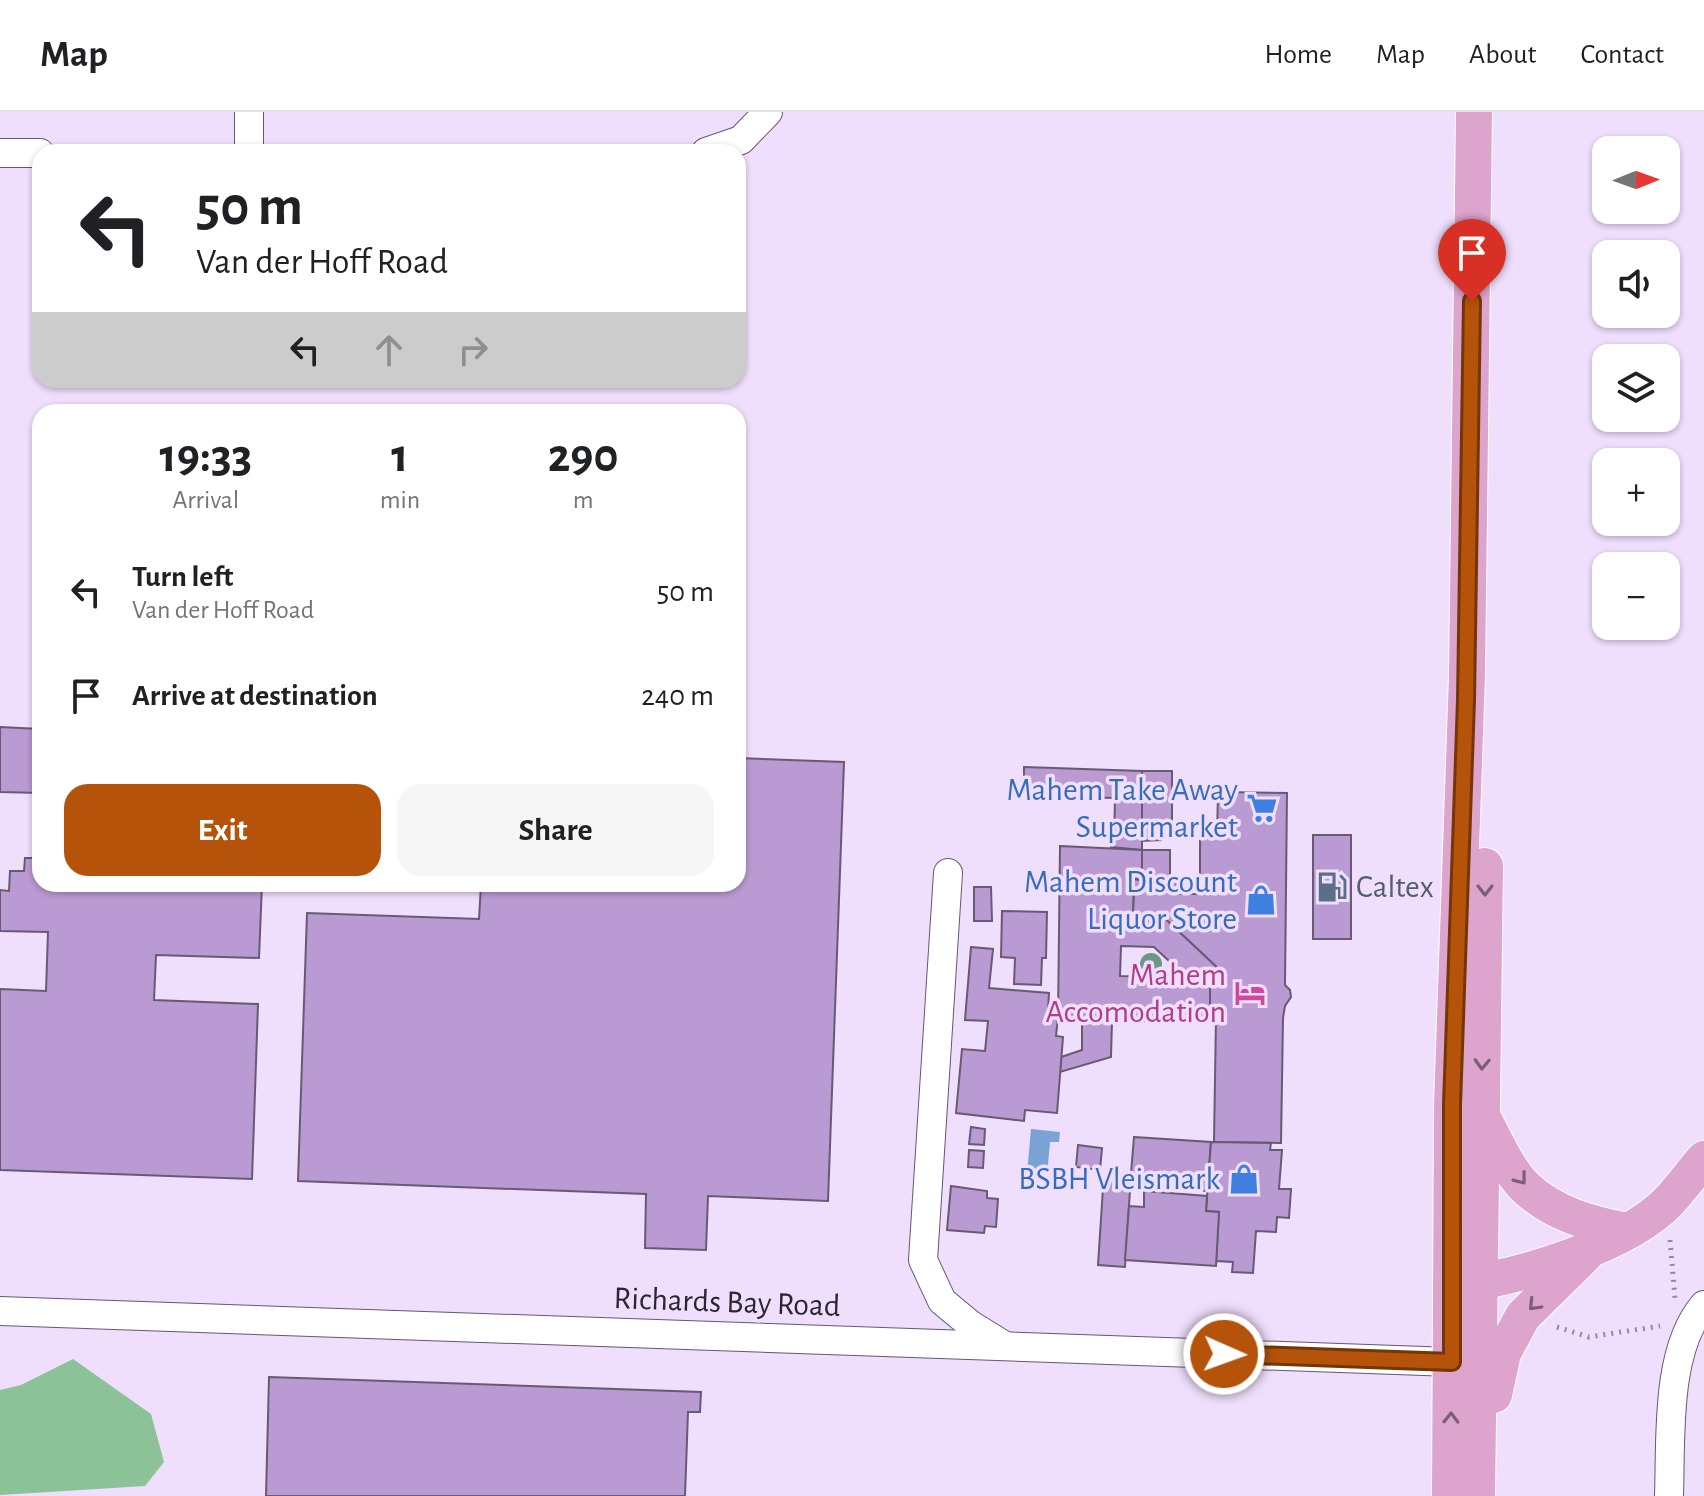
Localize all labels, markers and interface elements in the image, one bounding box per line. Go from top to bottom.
text: Map [40,36,108,74]
text: Home [1265,41,1332,69]
text: Map [1376,41,1425,69]
text: About [1469,41,1537,69]
text: Contact [1581,41,1664,69]
north arrow [1592,136,1680,224]
map controls [1592,136,1680,640]
icon: left [64,176,168,280]
text: 50 m [196,179,303,235]
pin [1438,219,1506,301]
icon: arrive [1450,231,1494,275]
button: sound [1592,240,1680,328]
text: Van der Hoff Road [196,244,448,280]
icon: left [283,328,327,372]
icon: ahead [367,328,411,372]
icon: right [451,328,495,372]
button: layers [1592,344,1680,432]
text: 19:33 [159,433,252,481]
text: 1 [391,433,409,481]
text: 290 [548,433,619,481]
button: + [1592,448,1680,536]
text: Arrival [172,487,239,513]
text: min [380,487,420,513]
text: m [573,487,594,513]
button: − [1592,552,1680,640]
text: Turn left [132,562,233,592]
icon: left [64,570,108,614]
text: 50 m [657,577,714,607]
text: Van der Hoff Road [132,597,314,623]
icon: arrive [64,674,108,718]
text: Arrive at destination [132,681,378,711]
text: 240 m [641,681,714,711]
place label: Mahem Take Away Supermarket [1007,774,1238,843]
button: Exit [64,784,381,876]
button: Share [397,784,714,876]
supermarket icon: Mahem Take Away Supermarket [1245,791,1279,825]
place label: Mahem Discount Liquor Store [1024,866,1237,935]
fuel station icon: Caltex [1315,870,1349,904]
place label: Caltex [1356,871,1434,903]
shop icon: Mahem Discount Liquor Store [1244,883,1278,917]
one-way arrow [1476,884,1494,897]
place label: Mahem Accomodation [1046,959,1226,1028]
hotel icon: Mahem Accomodation [1233,976,1267,1010]
one-way arrow [1473,1058,1490,1071]
shop icon: BSBH Vleismark [1227,1162,1261,1196]
place label: BSBH Vleismark [1018,1163,1220,1195]
one-way arrow [1511,1170,1525,1185]
street label: Richards Bay Road [613,1282,841,1322]
one-way arrow [1529,1296,1543,1310]
position arrow [1182,1312,1266,1396]
one-way arrow [1443,1411,1460,1424]

